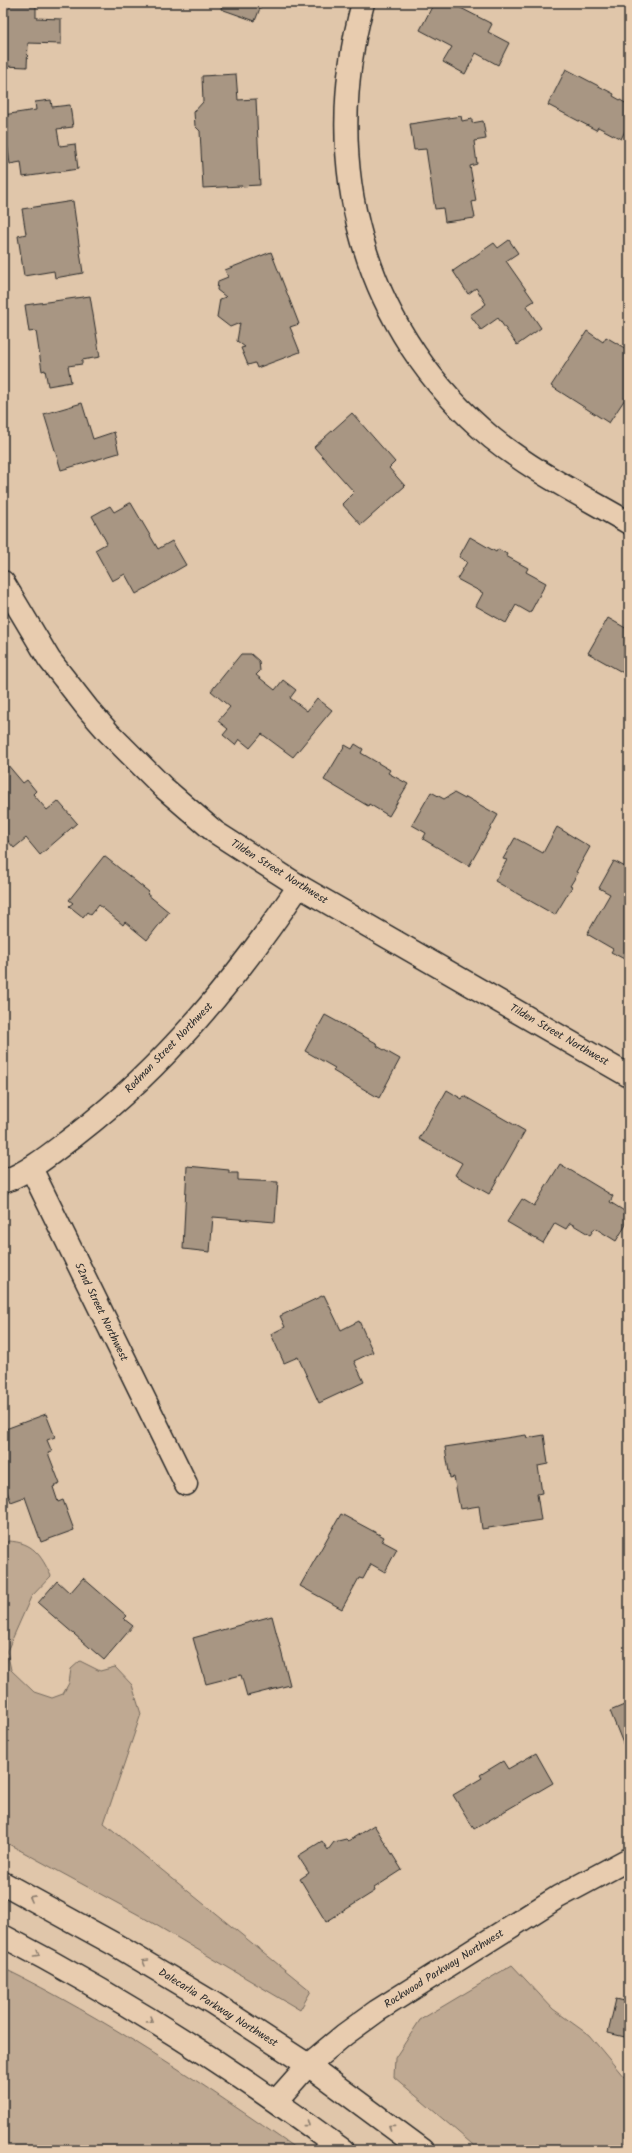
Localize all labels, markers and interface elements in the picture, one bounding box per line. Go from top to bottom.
street label: Tilden Street Northwest [227,835,332,910]
street label: Rodman Street Northwest [121,998,218,1098]
street label: Tilden Street Northwest [506,999,613,1071]
street label: 52nd Street Northwest [69,1260,133,1365]
one-way arrow [29,1895,36,1903]
street label: Rockwood Parkway Northwest [381,1924,508,2013]
one-way arrow [33,1950,41,1957]
one-way arrow [142,1959,149,1966]
street label: Dalecarlia Parkway Northwest [155,1964,282,2053]
one-way arrow [146,2015,153,2022]
one-way arrow [303,2119,310,2126]
one-way arrow [389,2125,396,2132]

